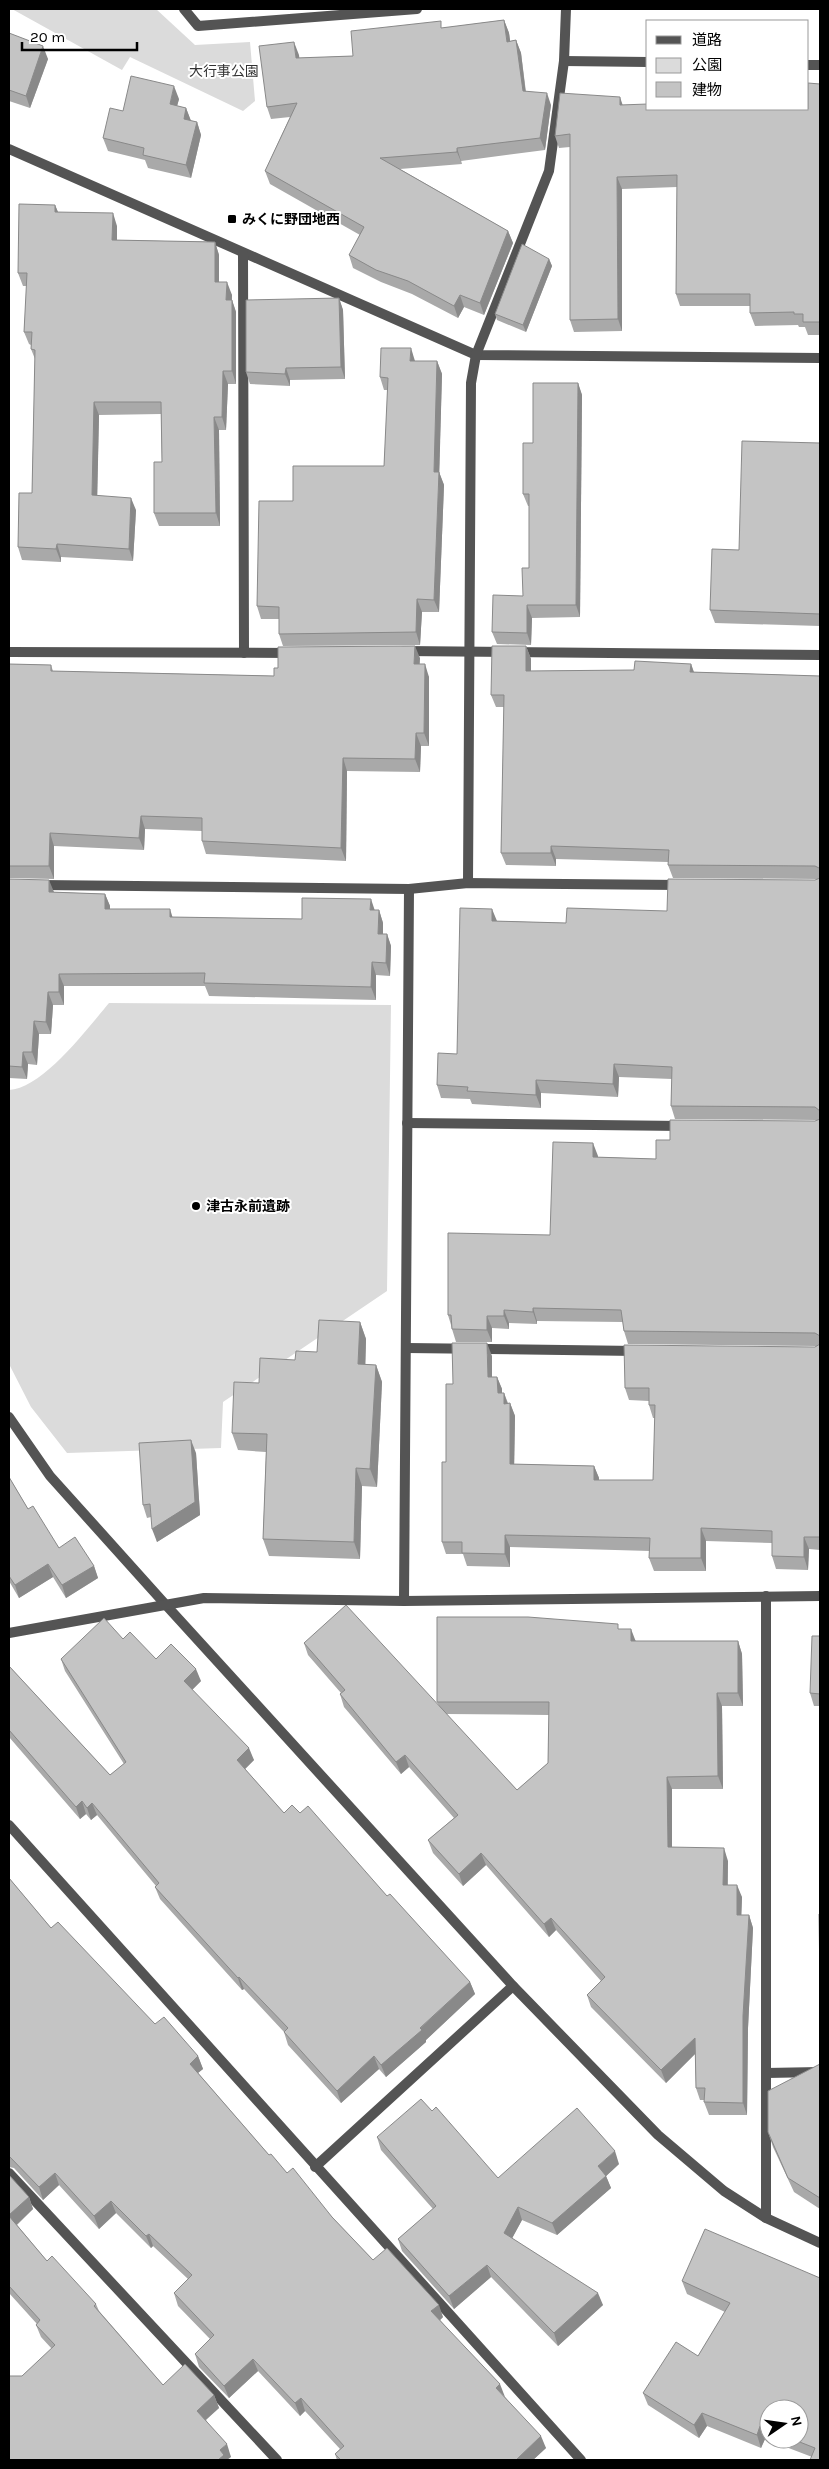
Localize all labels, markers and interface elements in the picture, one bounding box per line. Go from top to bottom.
scale bar [22,20,138,52]
legend [646,20,809,110]
text: 20 m [30,28,65,46]
text: 道路 [692,31,722,49]
text: 公園 [692,56,722,74]
park label: 大行事公園 [189,63,259,80]
text: 建物 [692,81,722,99]
place label: みくに野団地西 [242,211,340,228]
marker: みくに野団地西 [226,213,238,225]
place label: 津古永前遺跡 [206,1198,290,1215]
marker: 津古永前遺跡 [190,1200,202,1212]
north arrow [759,2399,809,2449]
text: N [787,2414,806,2428]

